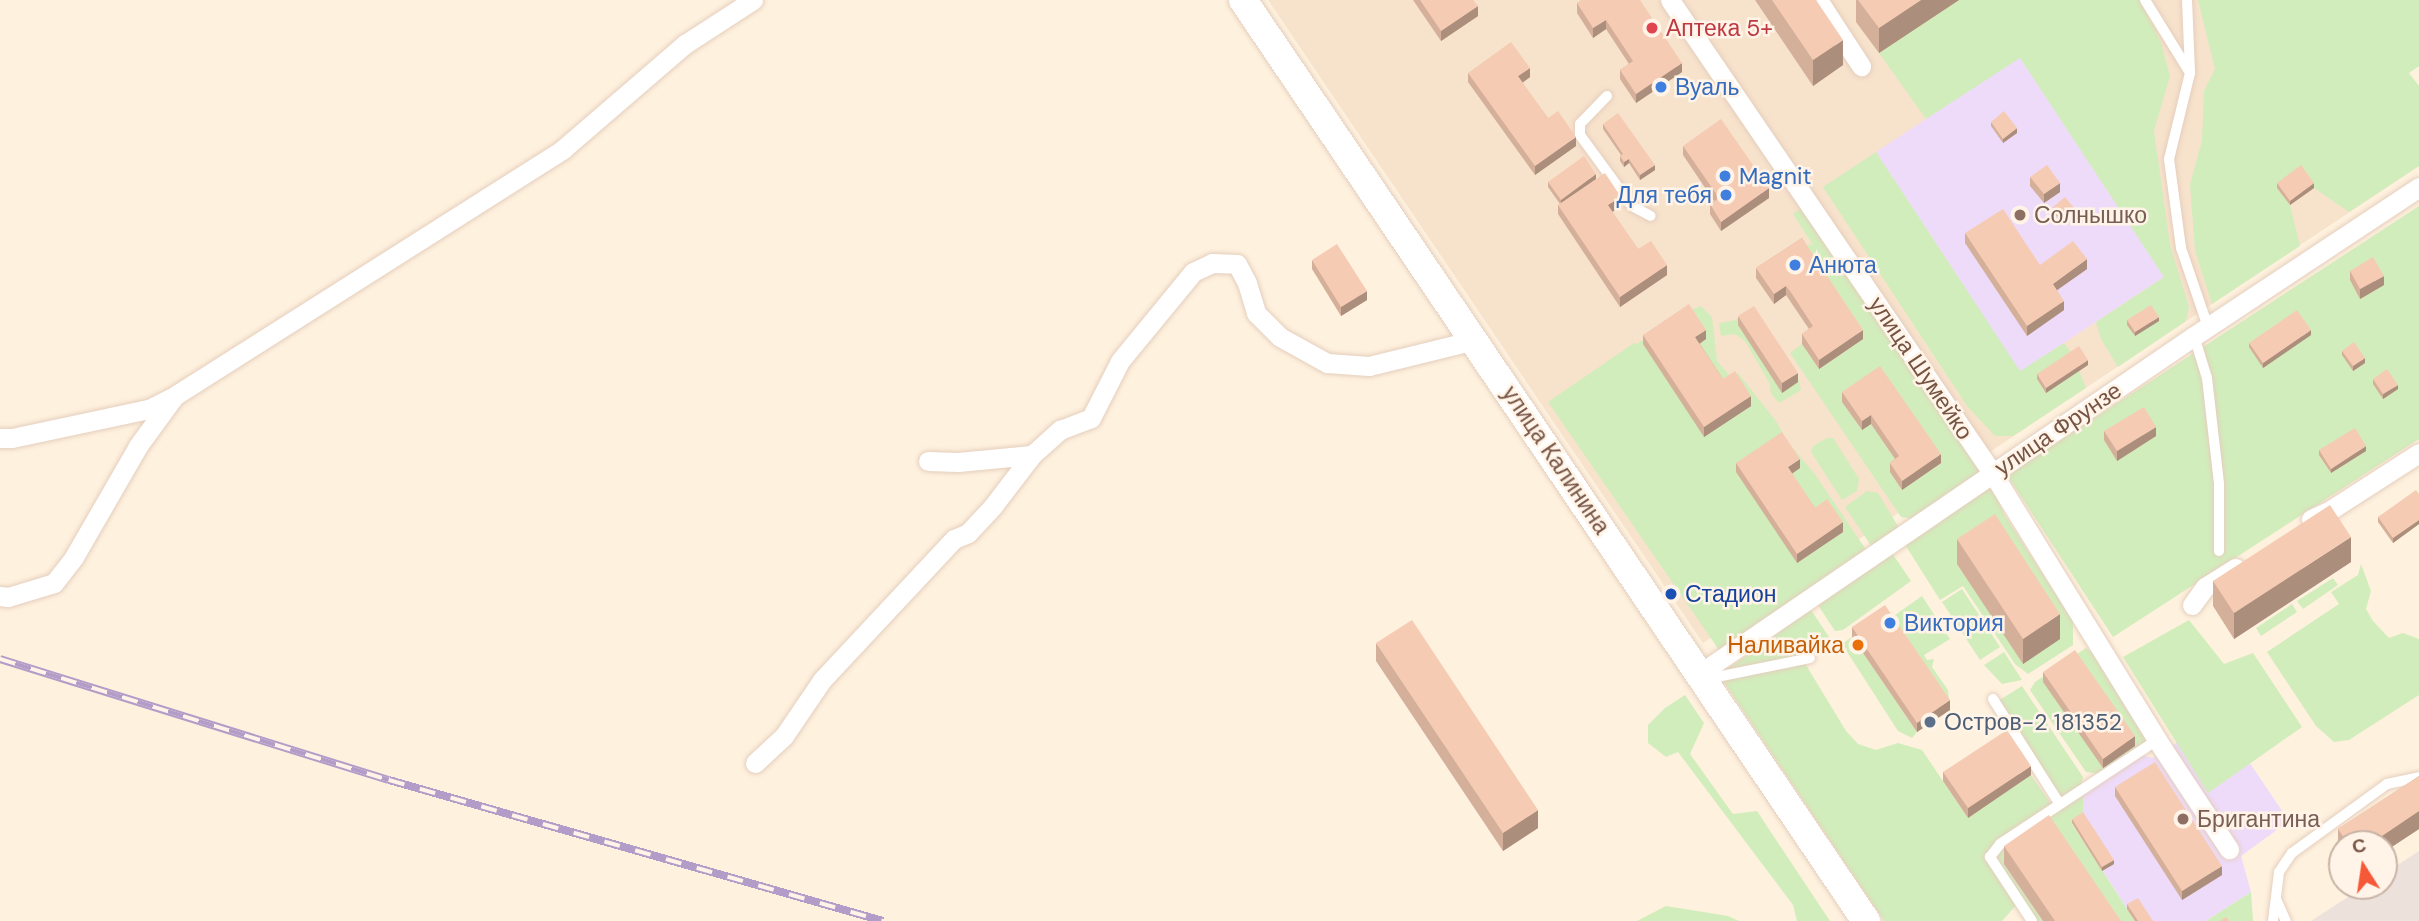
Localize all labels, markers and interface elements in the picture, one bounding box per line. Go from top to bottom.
place label: Аптека 5+ [1666,14,1773,42]
marker: Аптека 5+ [1644,20,1660,36]
place label: Вуаль [1675,73,1740,101]
marker: Вуаль [1653,79,1669,95]
place label: Magnit [1739,162,1811,190]
marker: Magnit [1717,168,1733,184]
place label: Для тебя [1616,181,1712,209]
marker: Для тебя [1718,187,1734,203]
place label: Солнышко [2034,201,2147,229]
marker: Солнышко [2012,207,2028,223]
place label: Анюта [1809,251,1877,279]
marker: Анюта [1787,257,1803,273]
street label: улица Шумейко [1863,291,1979,445]
street label: улица Фрунзе [1989,377,2127,481]
street label: улица Калинина [1496,381,1616,539]
place label: Стадион [1685,580,1776,608]
marker: Стадион [1663,586,1679,602]
place label: Виктория [1904,609,2004,637]
marker: Виктория [1882,615,1898,631]
place label: Наливайка [1727,631,1844,659]
marker: Наливайка [1850,637,1866,653]
place label: Остров-2 181352 [1944,708,2122,736]
marker: Остров-2 181352 [1922,714,1938,730]
place label: Бригантина [2197,805,2320,833]
marker: Бригантина [2175,811,2191,827]
north arrow [2328,830,2398,900]
text: С [2350,832,2368,860]

